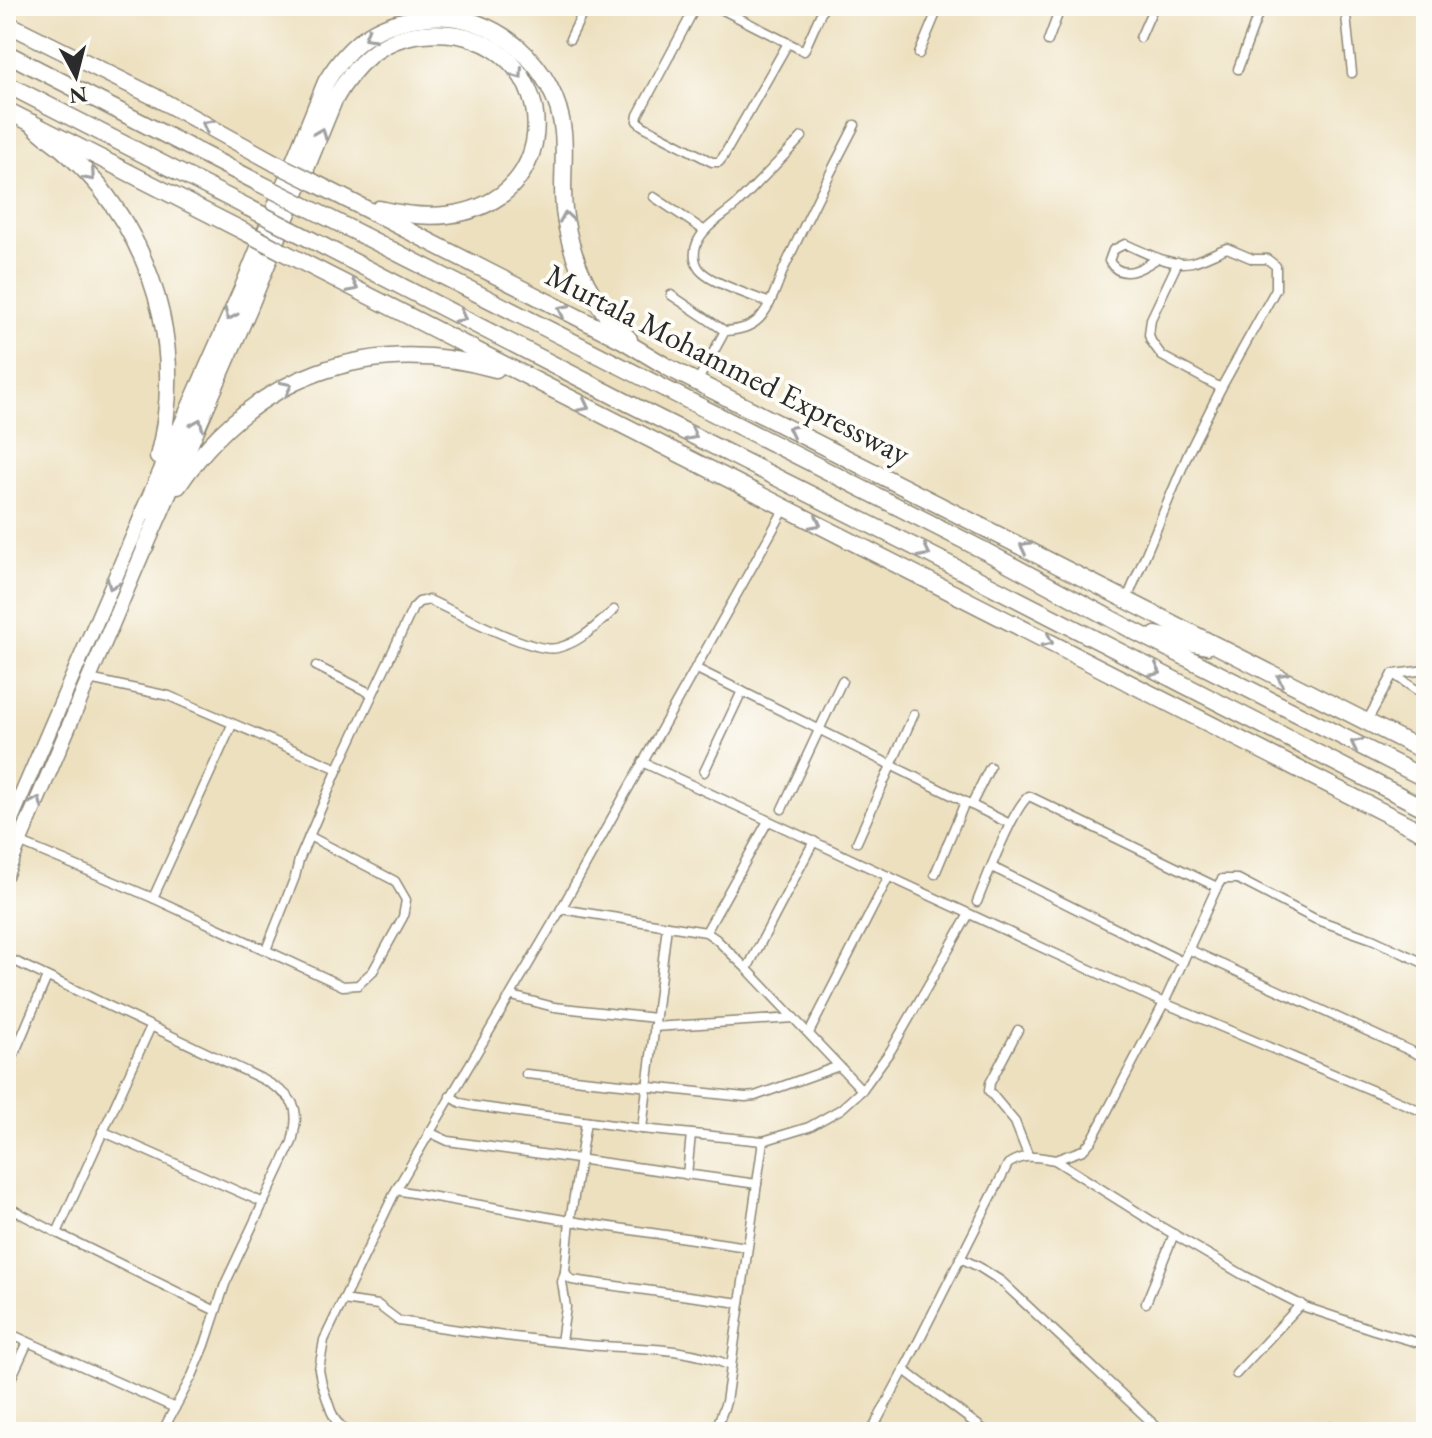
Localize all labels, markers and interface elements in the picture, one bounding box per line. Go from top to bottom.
one-way arrow [363,26,378,42]
north arrow [36,36,116,116]
one-way arrow [508,65,523,80]
text: N [68,80,89,111]
one-way arrow [201,120,215,135]
one-way arrow [311,126,327,141]
one-way arrow [80,166,95,181]
one-way arrow [558,210,575,224]
street label: Murtala Mohammed Expressway [539,254,918,475]
one-way arrow [344,278,359,293]
one-way arrow [556,304,571,320]
one-way arrow [224,307,240,321]
one-way arrow [452,307,467,322]
one-way arrow [278,381,293,396]
one-way arrow [576,396,591,412]
one-way arrow [188,418,204,432]
one-way arrow [787,424,802,440]
one-way arrow [684,426,699,441]
one-way arrow [808,513,823,529]
one-way arrow [1019,541,1034,557]
one-way arrow [916,542,931,557]
one-way arrow [105,576,121,591]
one-way arrow [1040,631,1054,646]
one-way arrow [1148,661,1162,676]
one-way arrow [1275,672,1290,687]
one-way arrow [1350,738,1365,754]
one-way arrow [27,796,43,810]

